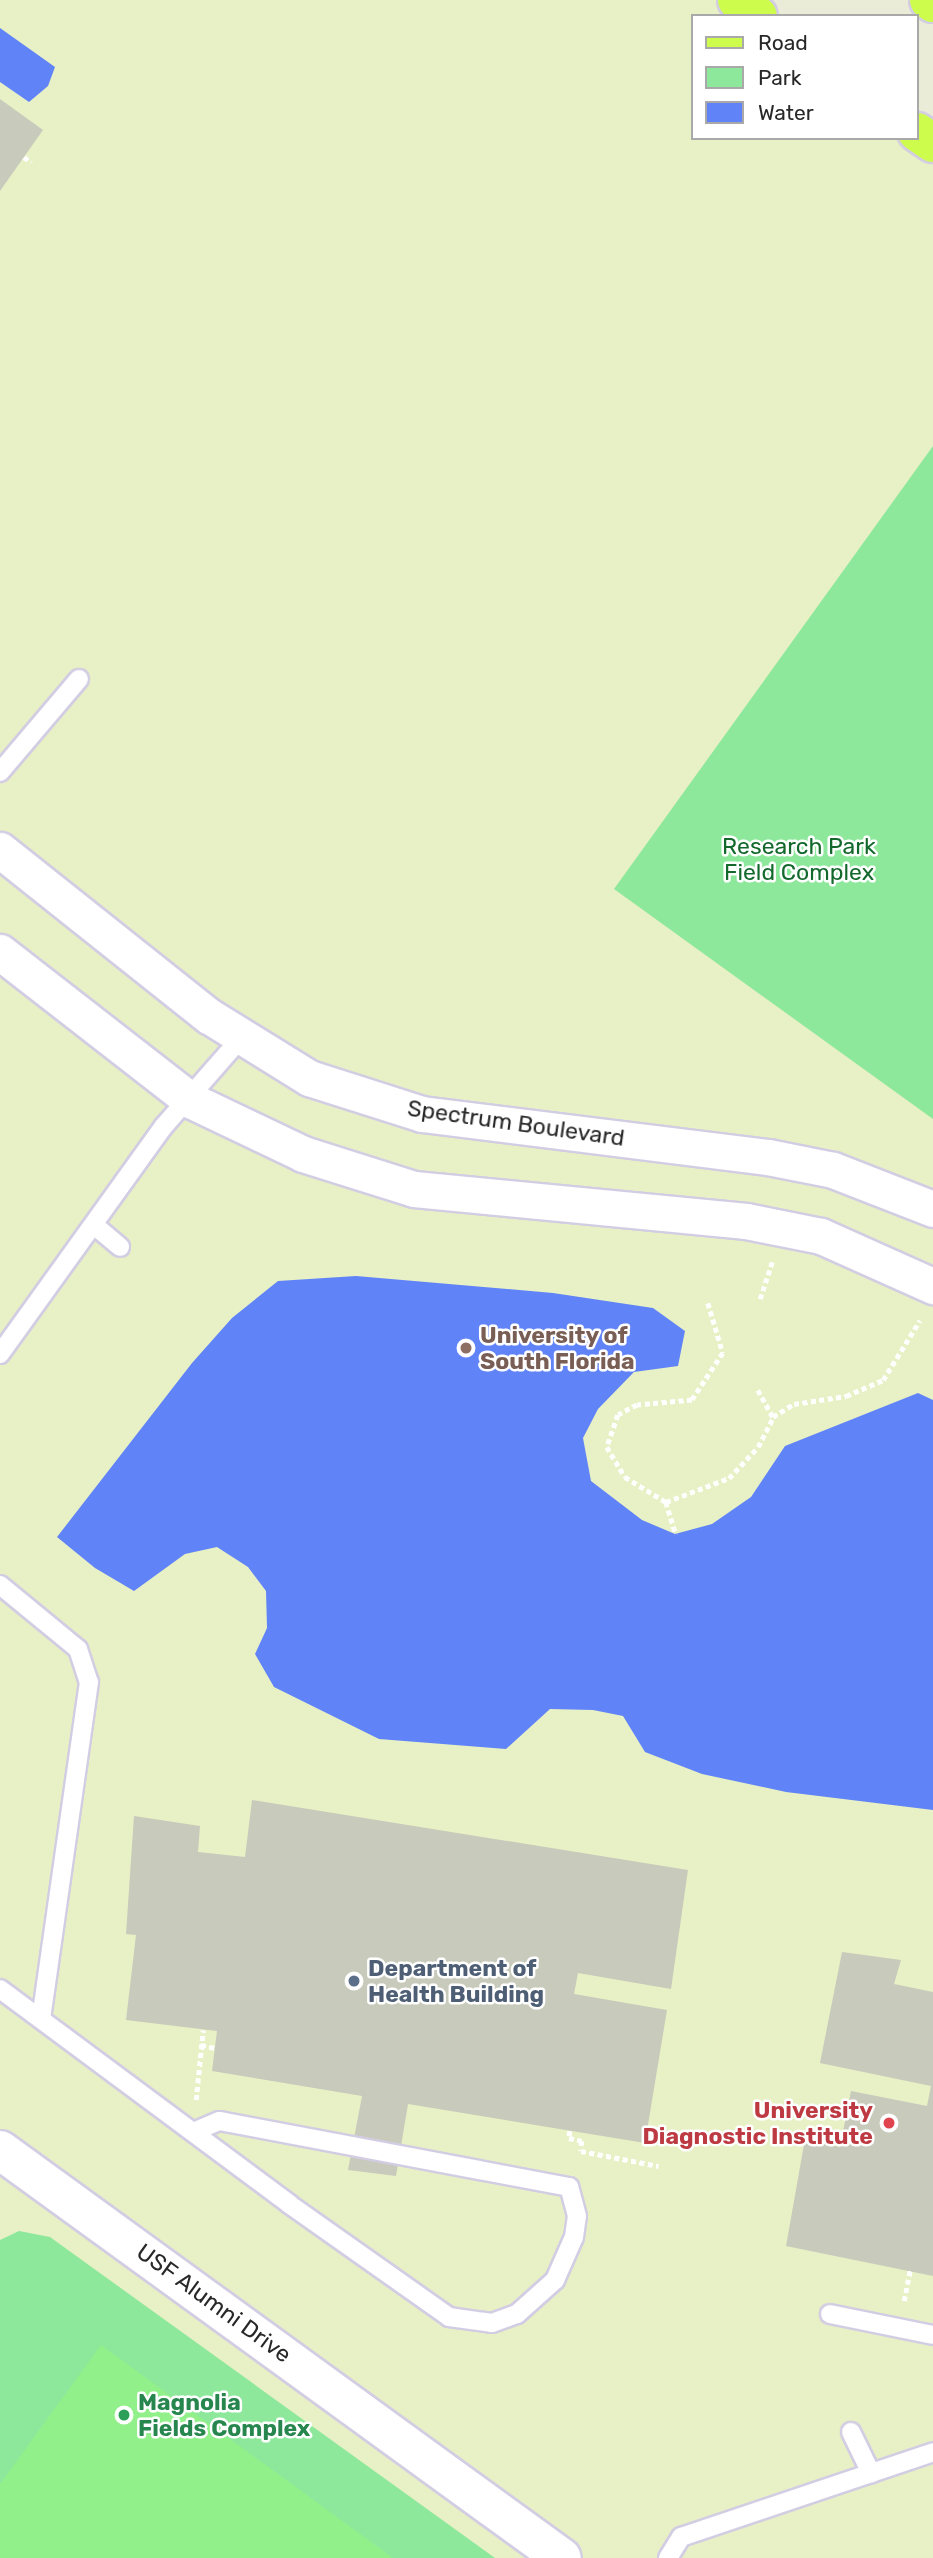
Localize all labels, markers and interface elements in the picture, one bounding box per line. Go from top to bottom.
legend [692,14,919,140]
text: Road [758,30,808,55]
text: Park [758,65,802,90]
text: Water [758,100,814,125]
park label: Research Park Field Complex [722,832,876,886]
street label: Spectrum Boulevard [406,1094,626,1152]
place label: University of South Florida [480,1321,635,1375]
marker: University of South Florida [458,1340,474,1356]
place label: Department of Health Building [368,1954,544,2008]
marker: Department of Health Building [346,1973,362,1989]
place label: University Diagnostic Institute [642,2096,873,2150]
marker: University Diagnostic Institute [879,2113,899,2133]
street label: USF Alumni Drive [131,2237,297,2369]
place label: Magnolia Fields Complex [138,2388,310,2442]
marker: Magnolia Fields Complex [116,2407,132,2423]

